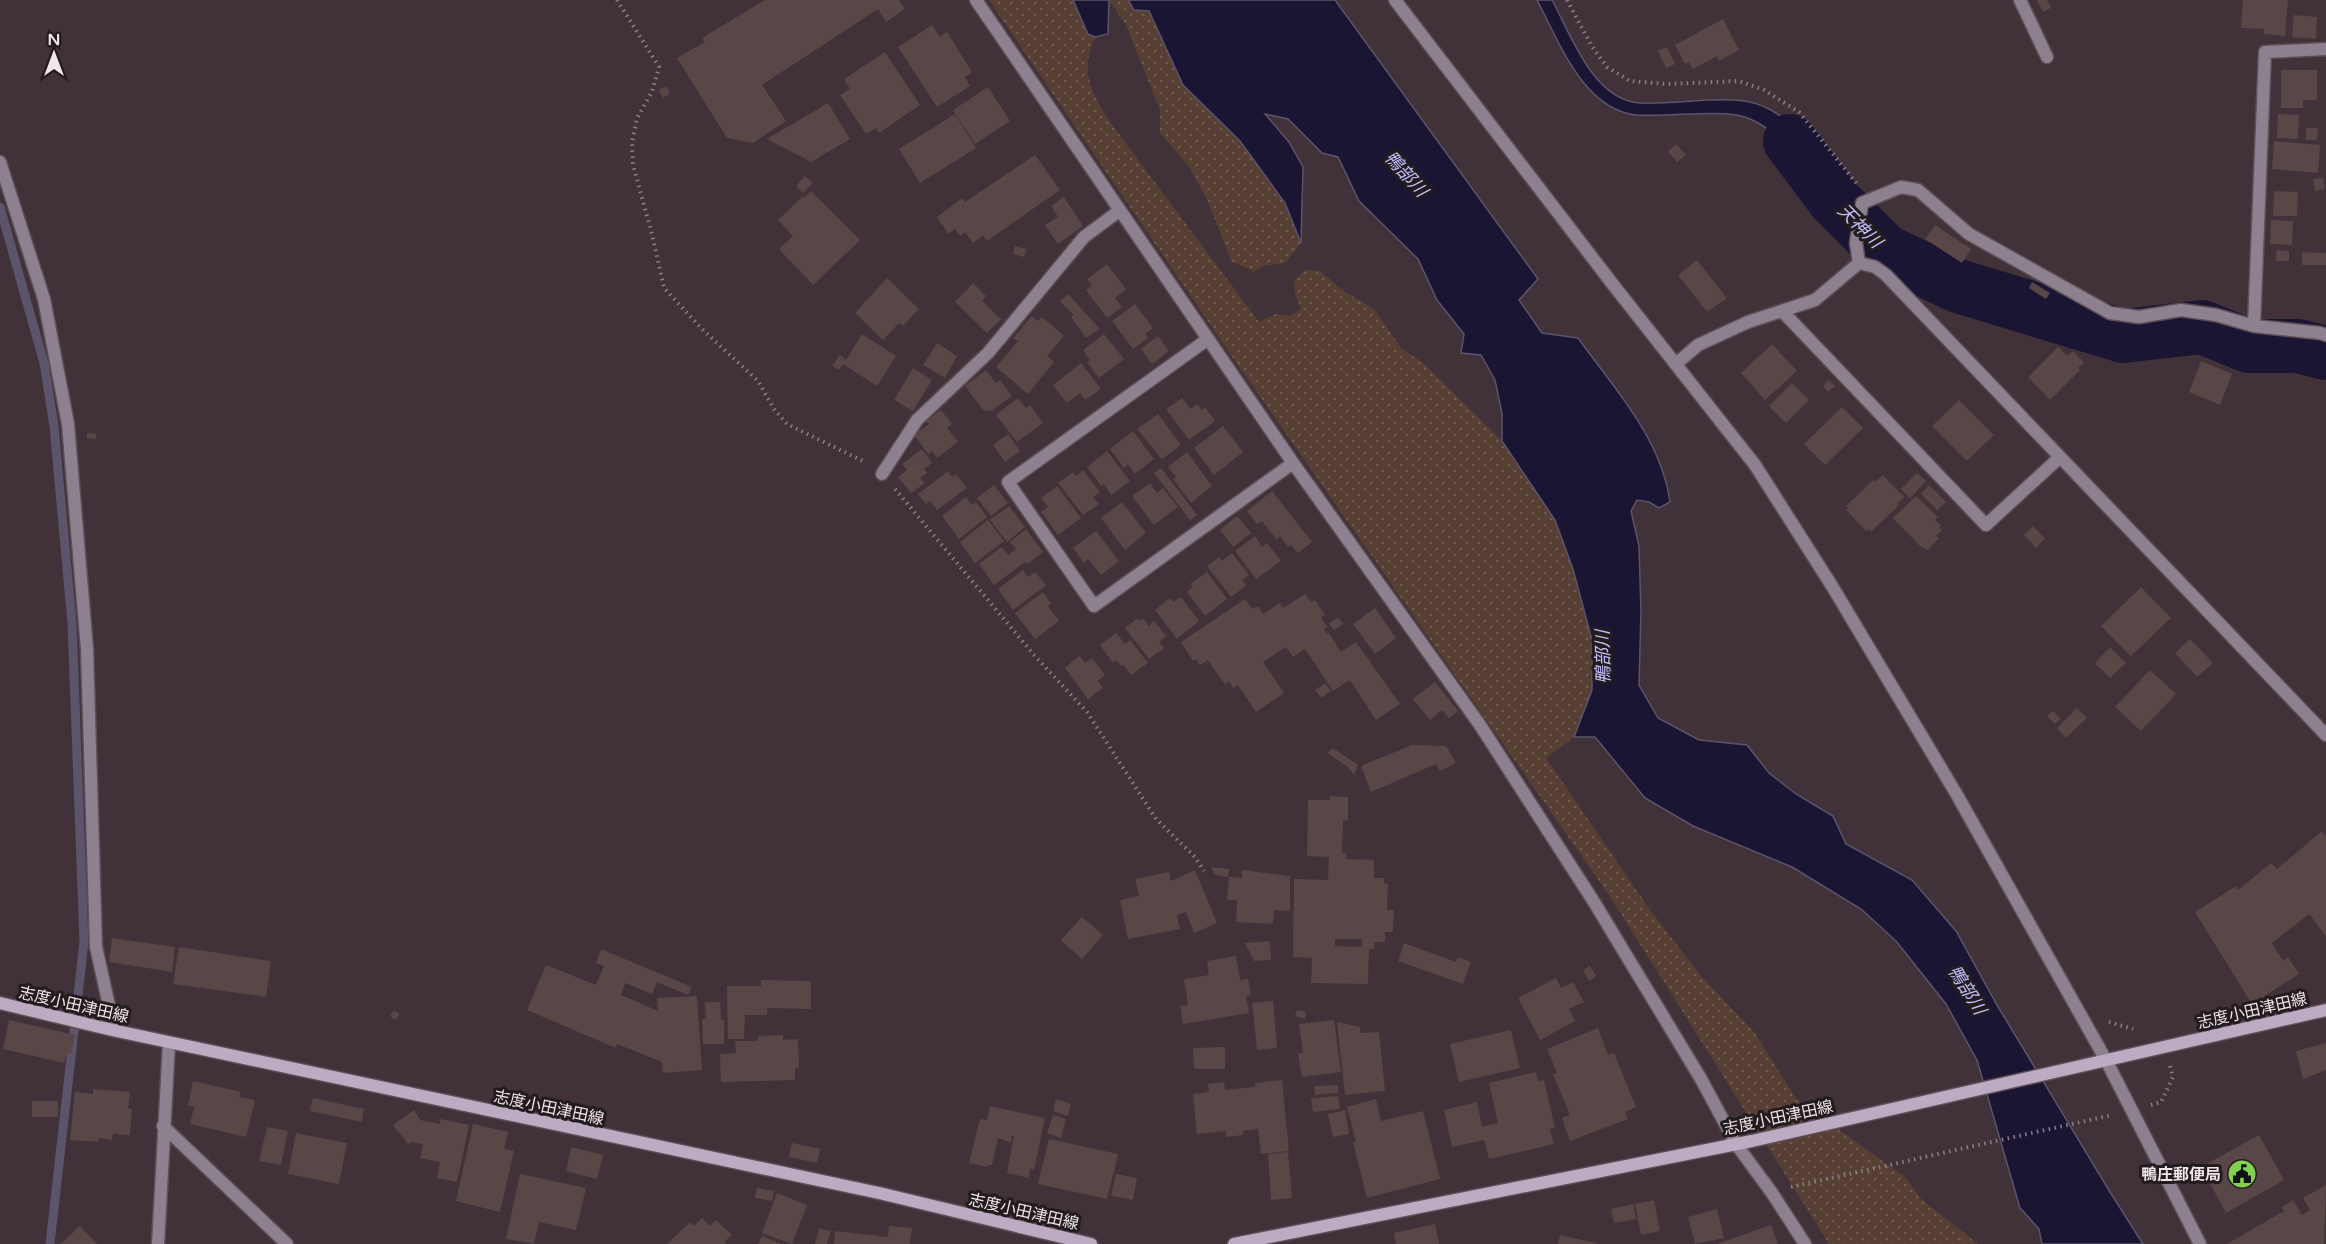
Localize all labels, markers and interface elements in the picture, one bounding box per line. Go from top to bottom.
north arrow [24,24,84,84]
text: N [48,30,60,50]
water label: 鴨部川 [1380,147,1434,203]
water label: 天神川 [1833,199,1888,254]
water label: 鴨部川 [1591,628,1614,684]
water label: 鴨部川 [1943,961,1992,1020]
street label: 志度小田津田線 [17,983,131,1027]
street label: 志度小田津田線 [2195,989,2309,1033]
street label: 志度小田津田線 [492,1087,606,1129]
street label: 志度小田津田線 [1721,1097,1835,1139]
public building icon: 鴨庄郵便局 [2226,1158,2258,1190]
place label: 鴨庄郵便局 [2141,1165,2221,1185]
street label: 志度小田津田線 [967,1190,1081,1234]

